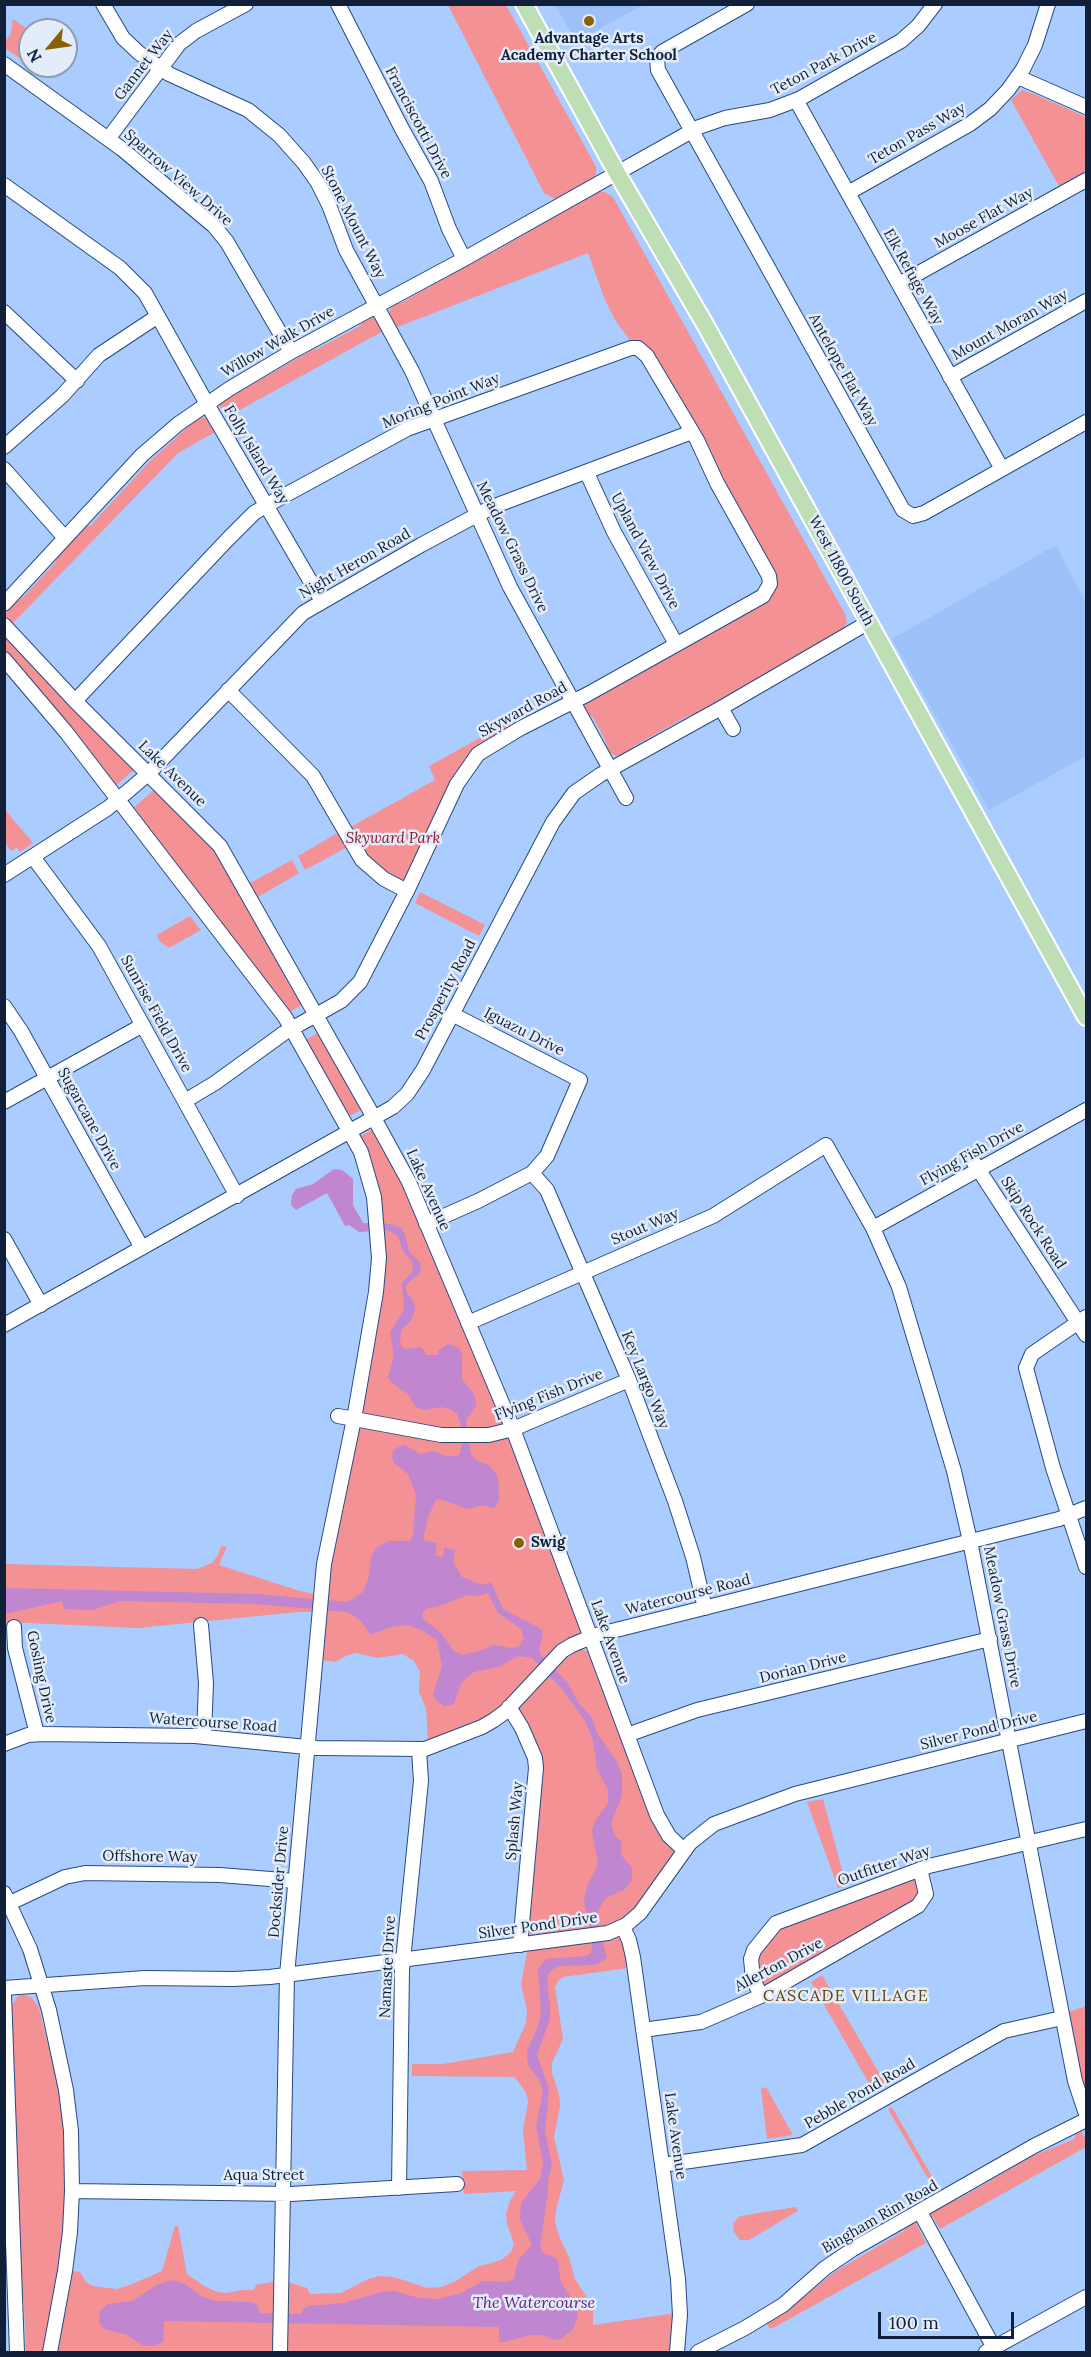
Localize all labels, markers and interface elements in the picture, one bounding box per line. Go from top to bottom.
marker: Advantage Arts Academy Charter School [582,14,596,28]
north arrow [18,18,78,78]
street label: Gannet Way [111,26,177,104]
street label: Teton Park Drive [768,29,880,99]
place label: Advantage Arts Academy Charter School [501,30,677,65]
text: N [22,45,46,66]
street label: Franciscotti Drive [381,64,455,182]
street label: Teton Pass Way [865,99,969,169]
street label: Sparrow View Drive [120,126,236,230]
street label: Stone Mount Way [317,163,389,281]
street label: Moose Flat Way [932,184,1036,252]
street label: Elk Refuge Way [879,226,947,328]
street label: Mount Moran Way [949,286,1071,364]
street label: Willow Walk Drive [218,302,338,382]
street label: Antelope Flat Way [805,311,881,429]
street label: Moring Point Way [380,369,502,433]
street label: Folly Island Way [219,402,293,508]
street label: Meadow Grass Drive [472,478,552,616]
street label: Upland View Drive [607,490,683,612]
street label: West 11800 South [804,513,878,629]
street label: Night Heron Road [296,525,414,603]
street label: Skyward Road [476,678,570,742]
street label: Lake Avenue [134,737,210,811]
park label: Skyward Park [346,830,440,848]
street label: Prosperity Road [412,936,480,1044]
street label: Sunrise Field Drive [116,952,196,1076]
street label: Iguazu Drive [481,1004,567,1060]
street label: Sugarcane Drive [53,1065,125,1173]
street label: Flying Fish Drive [917,1118,1027,1190]
street label: Lake Avenue [402,1146,454,1234]
street label: Skip Rock Road [996,1173,1070,1273]
street label: Stout Way [609,1205,681,1249]
street label: Key Largo Way [617,1328,673,1432]
street label: Flying Fish Drive [492,1365,606,1425]
place label: Swig [531,1534,565,1552]
marker: Swig [512,1536,526,1550]
street label: Meadow Grass Drive [979,1545,1025,1689]
street label: Watercourse Road [624,1571,752,1619]
street label: Lake Avenue [587,1598,633,1686]
street label: Gosling Drive [22,1629,60,1725]
street label: Dorian Drive [758,1649,848,1687]
street label: Silver Pond Drive [919,1708,1039,1754]
street label: Watercourse Road [148,1710,278,1736]
street label: Splash Way [503,1781,527,1861]
street label: Docksider Drive [265,1825,293,1939]
street label: Outfitter Way [835,1842,933,1890]
street label: Offshore Way [102,1847,198,1867]
street label: Silver Pond Drive [477,1909,599,1943]
street label: Namaste Drive [376,1915,400,2019]
street label: Allerton Drive [732,1934,826,1996]
district label: CASCADE VILLAGE [763,1986,929,2006]
street label: Pebble Pond Road [801,2055,919,2133]
street label: Lake Avenue [660,2091,690,2181]
street label: Aqua Street [223,2167,305,2185]
street label: Bingham Rim Road [819,2176,941,2258]
water label: The Watercourse [473,2293,595,2313]
scale bar [881,2300,1018,2338]
text: 100 m [889,2311,939,2334]

